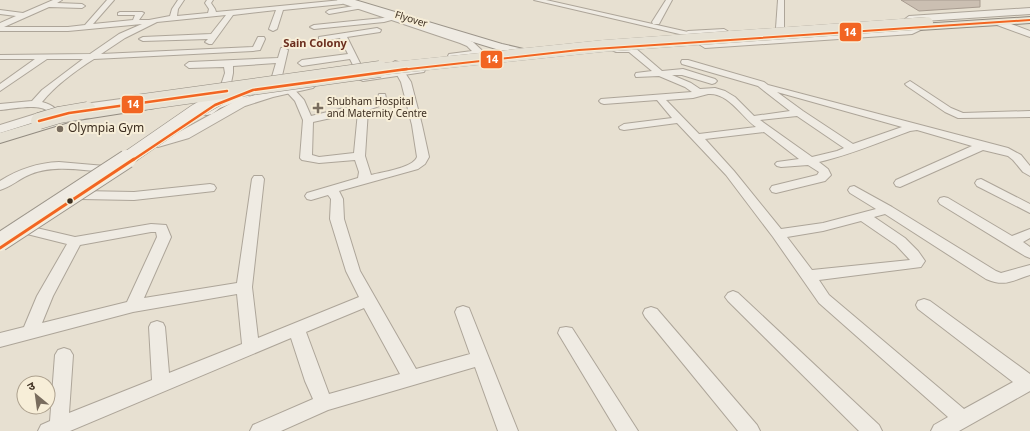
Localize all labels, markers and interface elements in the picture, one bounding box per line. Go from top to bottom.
street label: Flyover [393,9,429,31]
line badge: 14 [839,22,862,42]
text: 14 [844,26,857,40]
district label: Sain Colony [283,37,348,51]
line badge: 14 [480,50,503,69]
text: 14 [486,53,499,67]
line badge: 14 [121,95,144,114]
place label: Shubham Hospital and Maternity Centre [327,96,427,121]
text: 14 [127,98,140,112]
marker: Shubham Hospital and Maternity Centre [312,102,324,114]
place label: Olympia Gym [68,121,144,137]
marker: Olympia Gym [55,124,65,134]
unlabelled marker [65,196,75,206]
north arrow [16,375,56,415]
text: उ [25,379,38,395]

